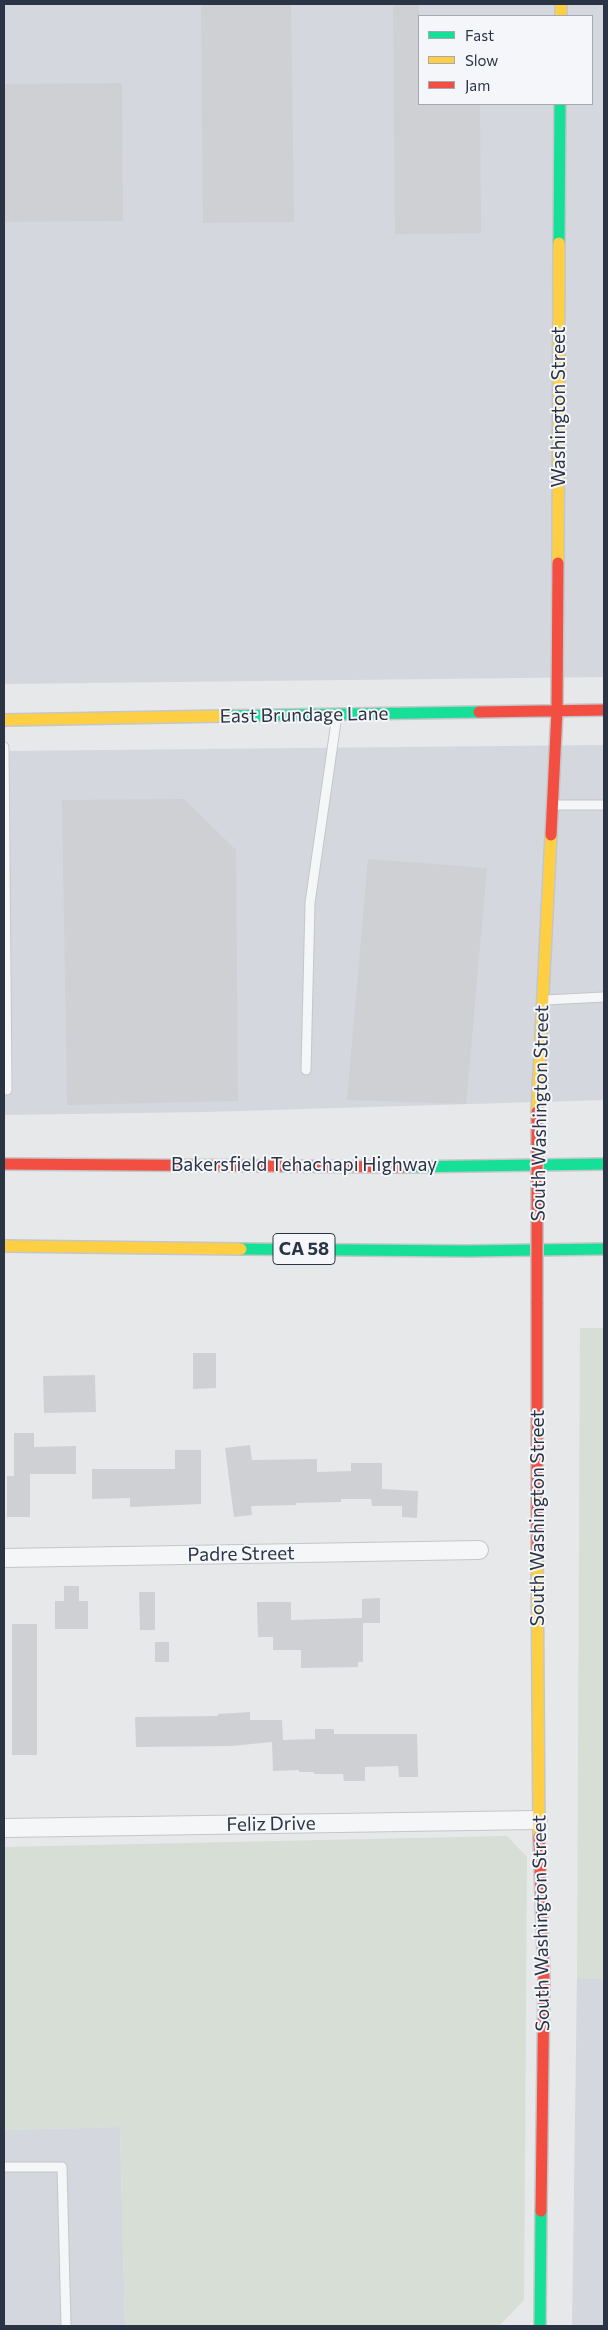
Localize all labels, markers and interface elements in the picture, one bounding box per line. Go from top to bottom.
legend [418,15,593,105]
text: Fast [465,26,494,44]
text: Slow [465,51,498,69]
text: Jam [465,76,490,94]
street label: Washington Street [548,326,570,488]
street label: East Brundage Lane [219,702,389,728]
street label: South Washington Street [527,1005,553,1221]
street label: Bakersfield Tehachapi Highway [171,1154,437,1176]
road number: CA 58 [273,1234,335,1264]
street label: South Washington Street [527,1410,549,1626]
street label: Padre Street [187,1542,295,1566]
street label: Feliz Drive [226,1812,316,1836]
street label: South Washington Street [528,1815,554,2031]

